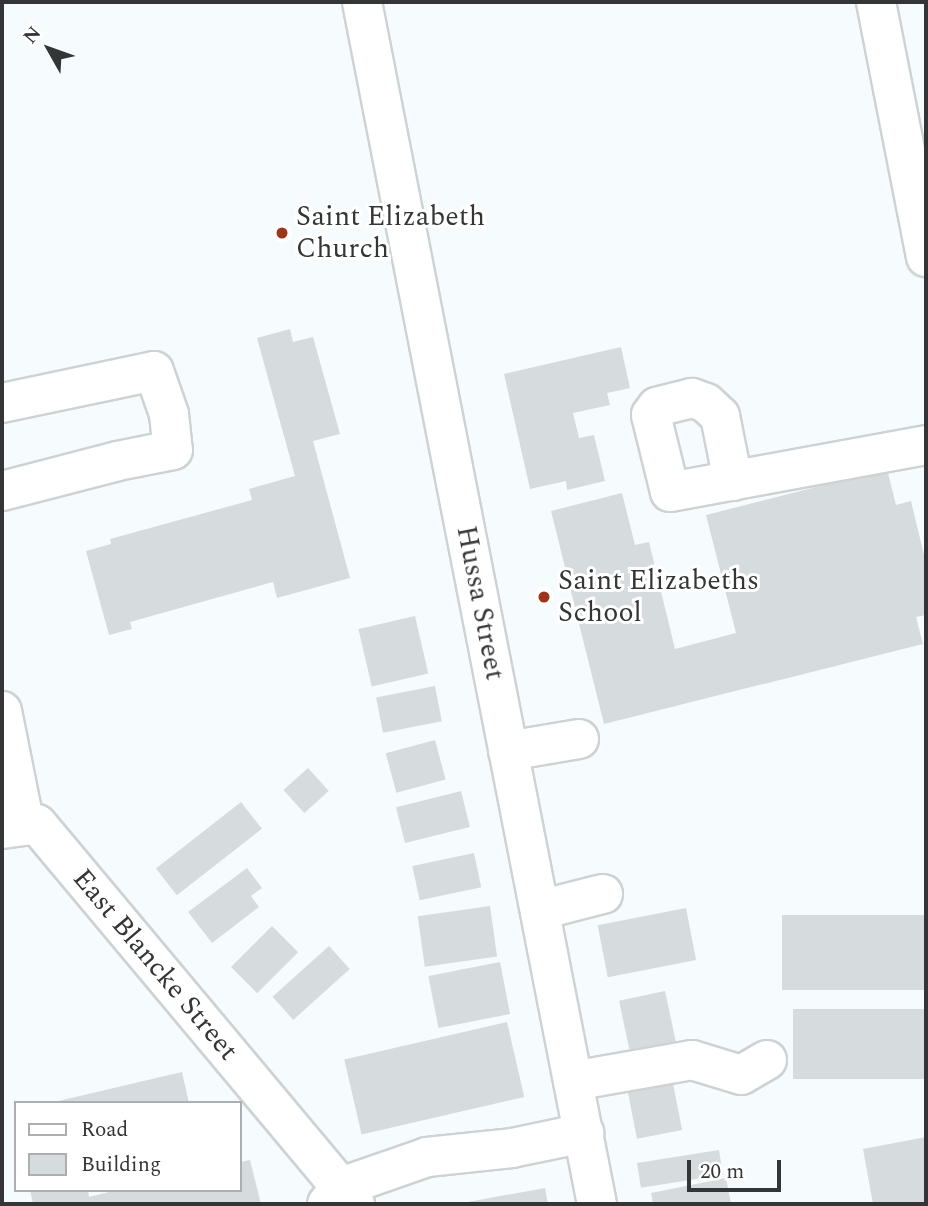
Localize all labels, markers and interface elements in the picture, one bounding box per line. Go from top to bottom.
north arrow [14,14,84,84]
text: N [16,20,49,50]
place label: Saint Elizabeth Church [296,200,485,266]
marker: Saint Elizabeth Church [274,225,290,241]
street label: Hussa Street [449,523,511,683]
place label: Saint Elizabeths School [558,564,759,630]
marker: Saint Elizabeths School [536,589,552,605]
street label: East Blancke Street [65,862,245,1068]
legend [14,1101,242,1192]
text: Road [81,1114,128,1146]
scale bar [690,1146,785,1190]
text: Building [81,1149,161,1181]
text: 20 m [700,1156,744,1188]

